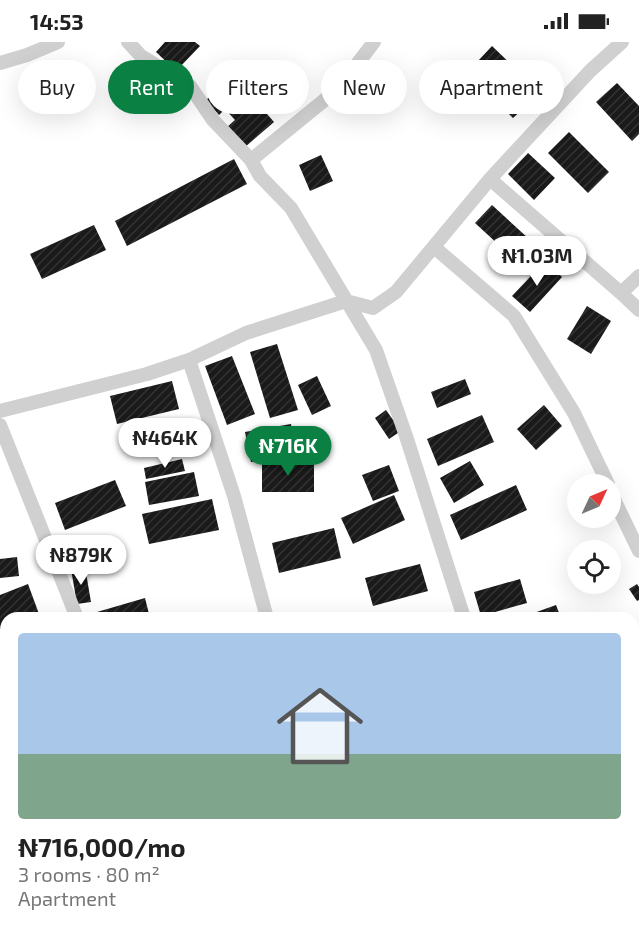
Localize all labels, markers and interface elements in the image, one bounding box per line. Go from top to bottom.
text: 14:53 [30,8,84,34]
chip: Buy [18,60,96,114]
chip: Rent [108,60,194,114]
chip: Filters [206,60,309,114]
chip: New [321,60,407,114]
chip: Apartment [419,60,564,114]
pin: ₦1.03M [488,236,586,287]
text: ₦1.03M [501,243,573,267]
pin: ₦464K [123,418,207,469]
text: ₦464K [132,425,198,449]
pin: ₦716K [246,426,330,477]
text: ₦716K [258,433,318,457]
north arrow [567,474,621,528]
map controls [567,474,621,594]
pin: ₦879K [39,535,123,586]
button: locate [567,540,621,594]
text: ₦879K [50,542,112,566]
icon: home [266,672,374,780]
text: ₦716,000/mo [18,831,186,862]
text: 3 rooms · 80 m² [18,862,160,886]
text: Apartment [18,886,116,910]

